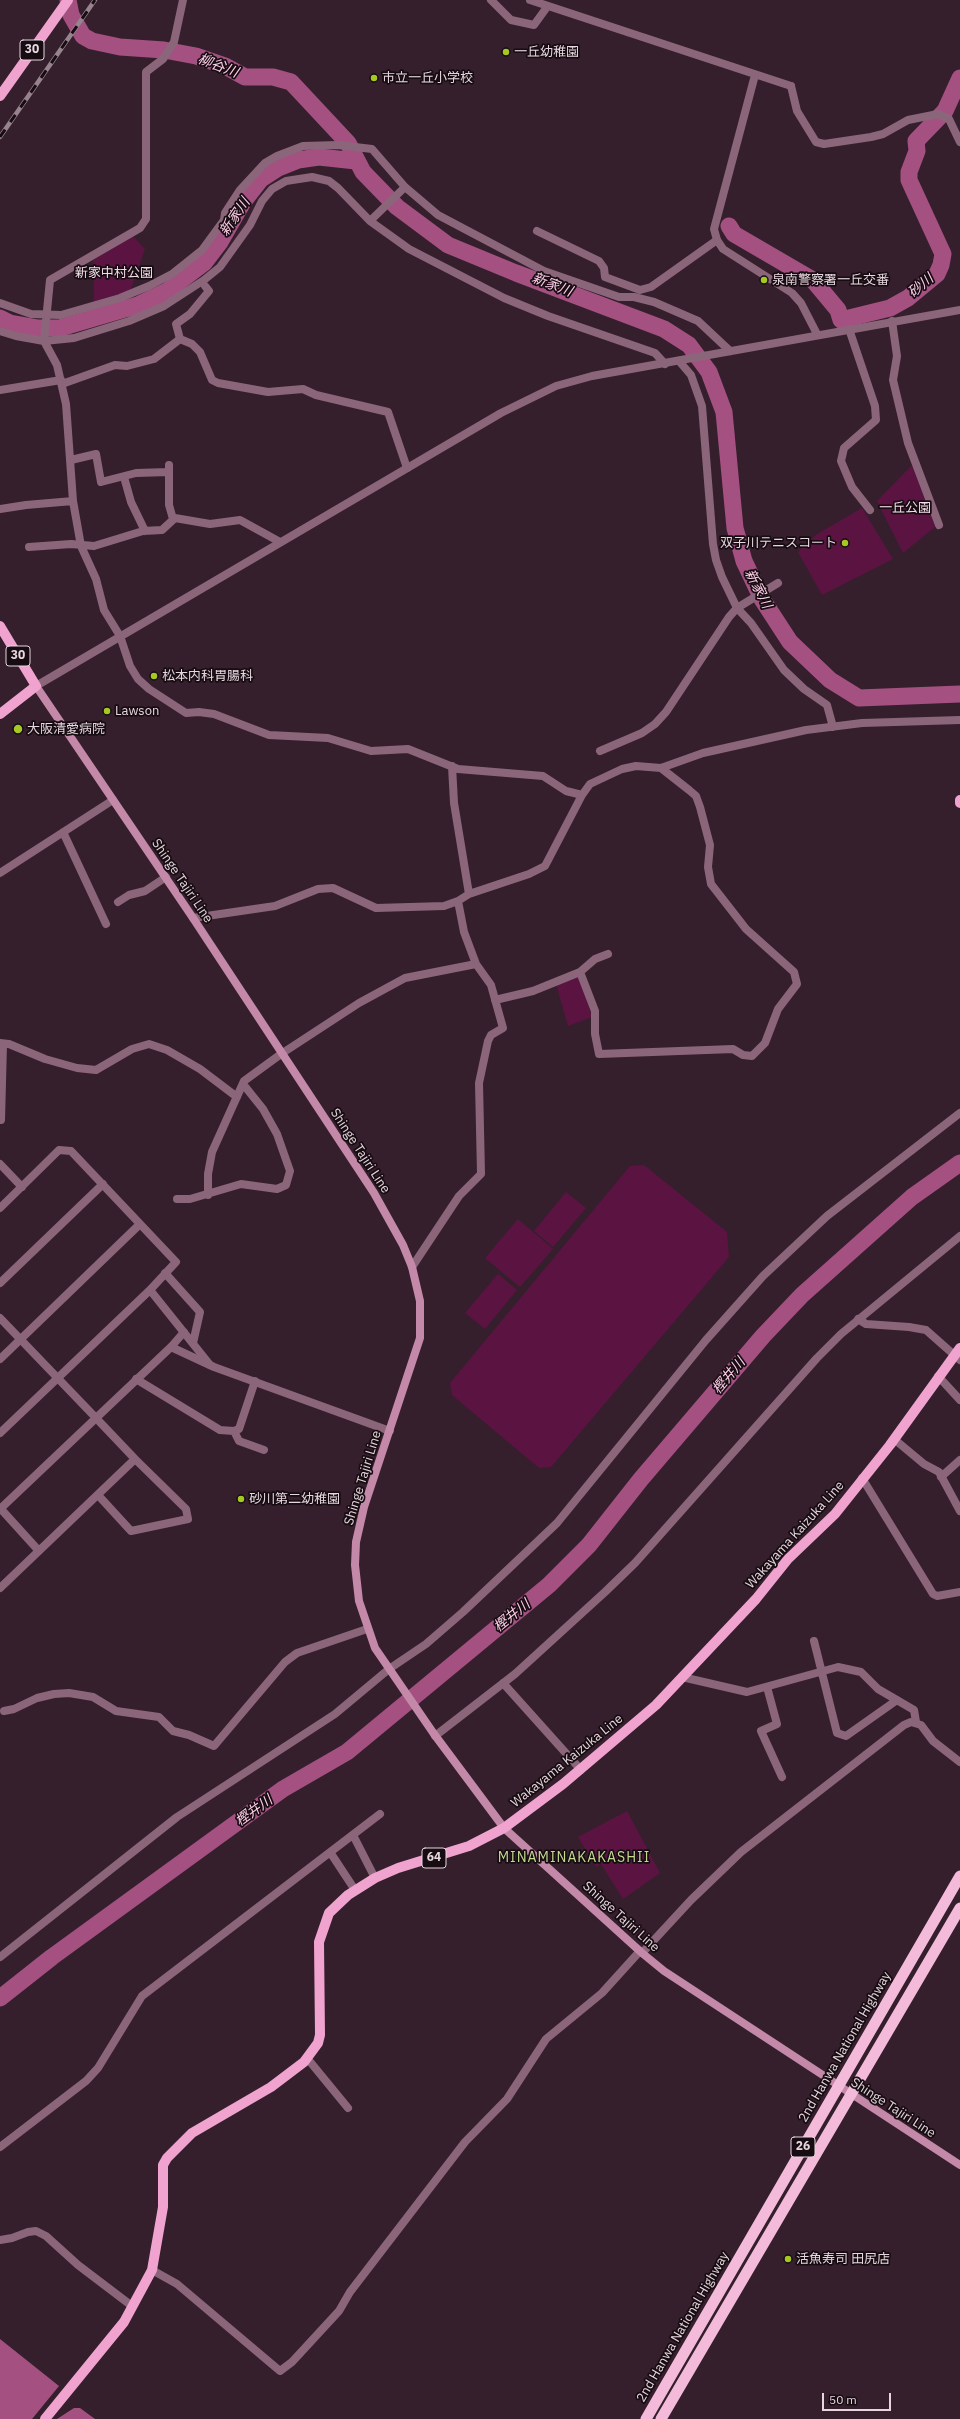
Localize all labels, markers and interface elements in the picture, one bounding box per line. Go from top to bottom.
road number: 30 [20,40,44,60]
place label: 一丘幼稚園 [514,44,579,60]
marker: 一丘幼稚園 [501,47,511,57]
water label: 柳谷川 [195,51,241,81]
place label: 市立一丘小学校 [382,70,473,86]
marker: 市立一丘小学校 [369,73,379,83]
water label: 新家川 [216,195,254,239]
park label: 新家中村公園 [75,265,153,281]
water label: 新家川 [529,270,575,300]
water label: 砂川 [905,271,937,301]
place label: 泉南警察署一丘交番 [772,272,889,288]
marker: 泉南警察署一丘交番 [759,275,769,285]
park label: 一丘公園 [879,500,931,516]
place label: 双子川テニスコート [720,535,837,551]
marker: 双子川テニスコート [840,538,850,548]
water label: 新家川 [741,566,775,612]
road number: 30 [6,646,30,666]
place label: 松本内科胃腸科 [162,668,253,684]
marker: 松本内科胃腸科 [149,671,159,681]
place label: Lawson [115,703,159,719]
marker: Lawson [102,706,112,716]
place label: 大阪清愛病院 [27,721,105,737]
marker: 大阪清愛病院 [12,723,24,735]
street label: Shinge Tajiri Line [148,836,216,926]
street label: Shinge Tajiri Line [327,1106,393,1196]
water label: 樫井川 [709,1355,749,1397]
street label: Shinge Tajiri Line [341,1429,385,1527]
street label: Wakayama Kaizuka Line [743,1478,847,1592]
place label: 砂川第二幼稚園 [249,1491,340,1507]
marker: 砂川第二幼稚園 [236,1494,246,1504]
water label: 樫井川 [490,1596,534,1636]
street label: Wakayama Kaizuka Line [508,1711,626,1811]
water label: 樫井川 [232,1792,276,1830]
road number: 64 [422,1848,446,1868]
district label: MINAMINAKAKASHII [498,1850,650,1866]
street label: Shinge Tajiri Line [579,1878,663,1956]
street label: 2nd Hanwa National Highway [795,1969,895,2125]
street label: Shinge Tajiri Line [848,2075,938,2141]
road number: 26 [791,2137,815,2157]
street label: 2nd Hanwa National Highway [633,2249,733,2405]
place label: 活魚寿司 田尻店 [796,2251,890,2267]
marker: 活魚寿司 田尻店 [783,2254,793,2264]
scale bar [824,2385,893,2411]
text: 50 m [829,2392,857,2407]

